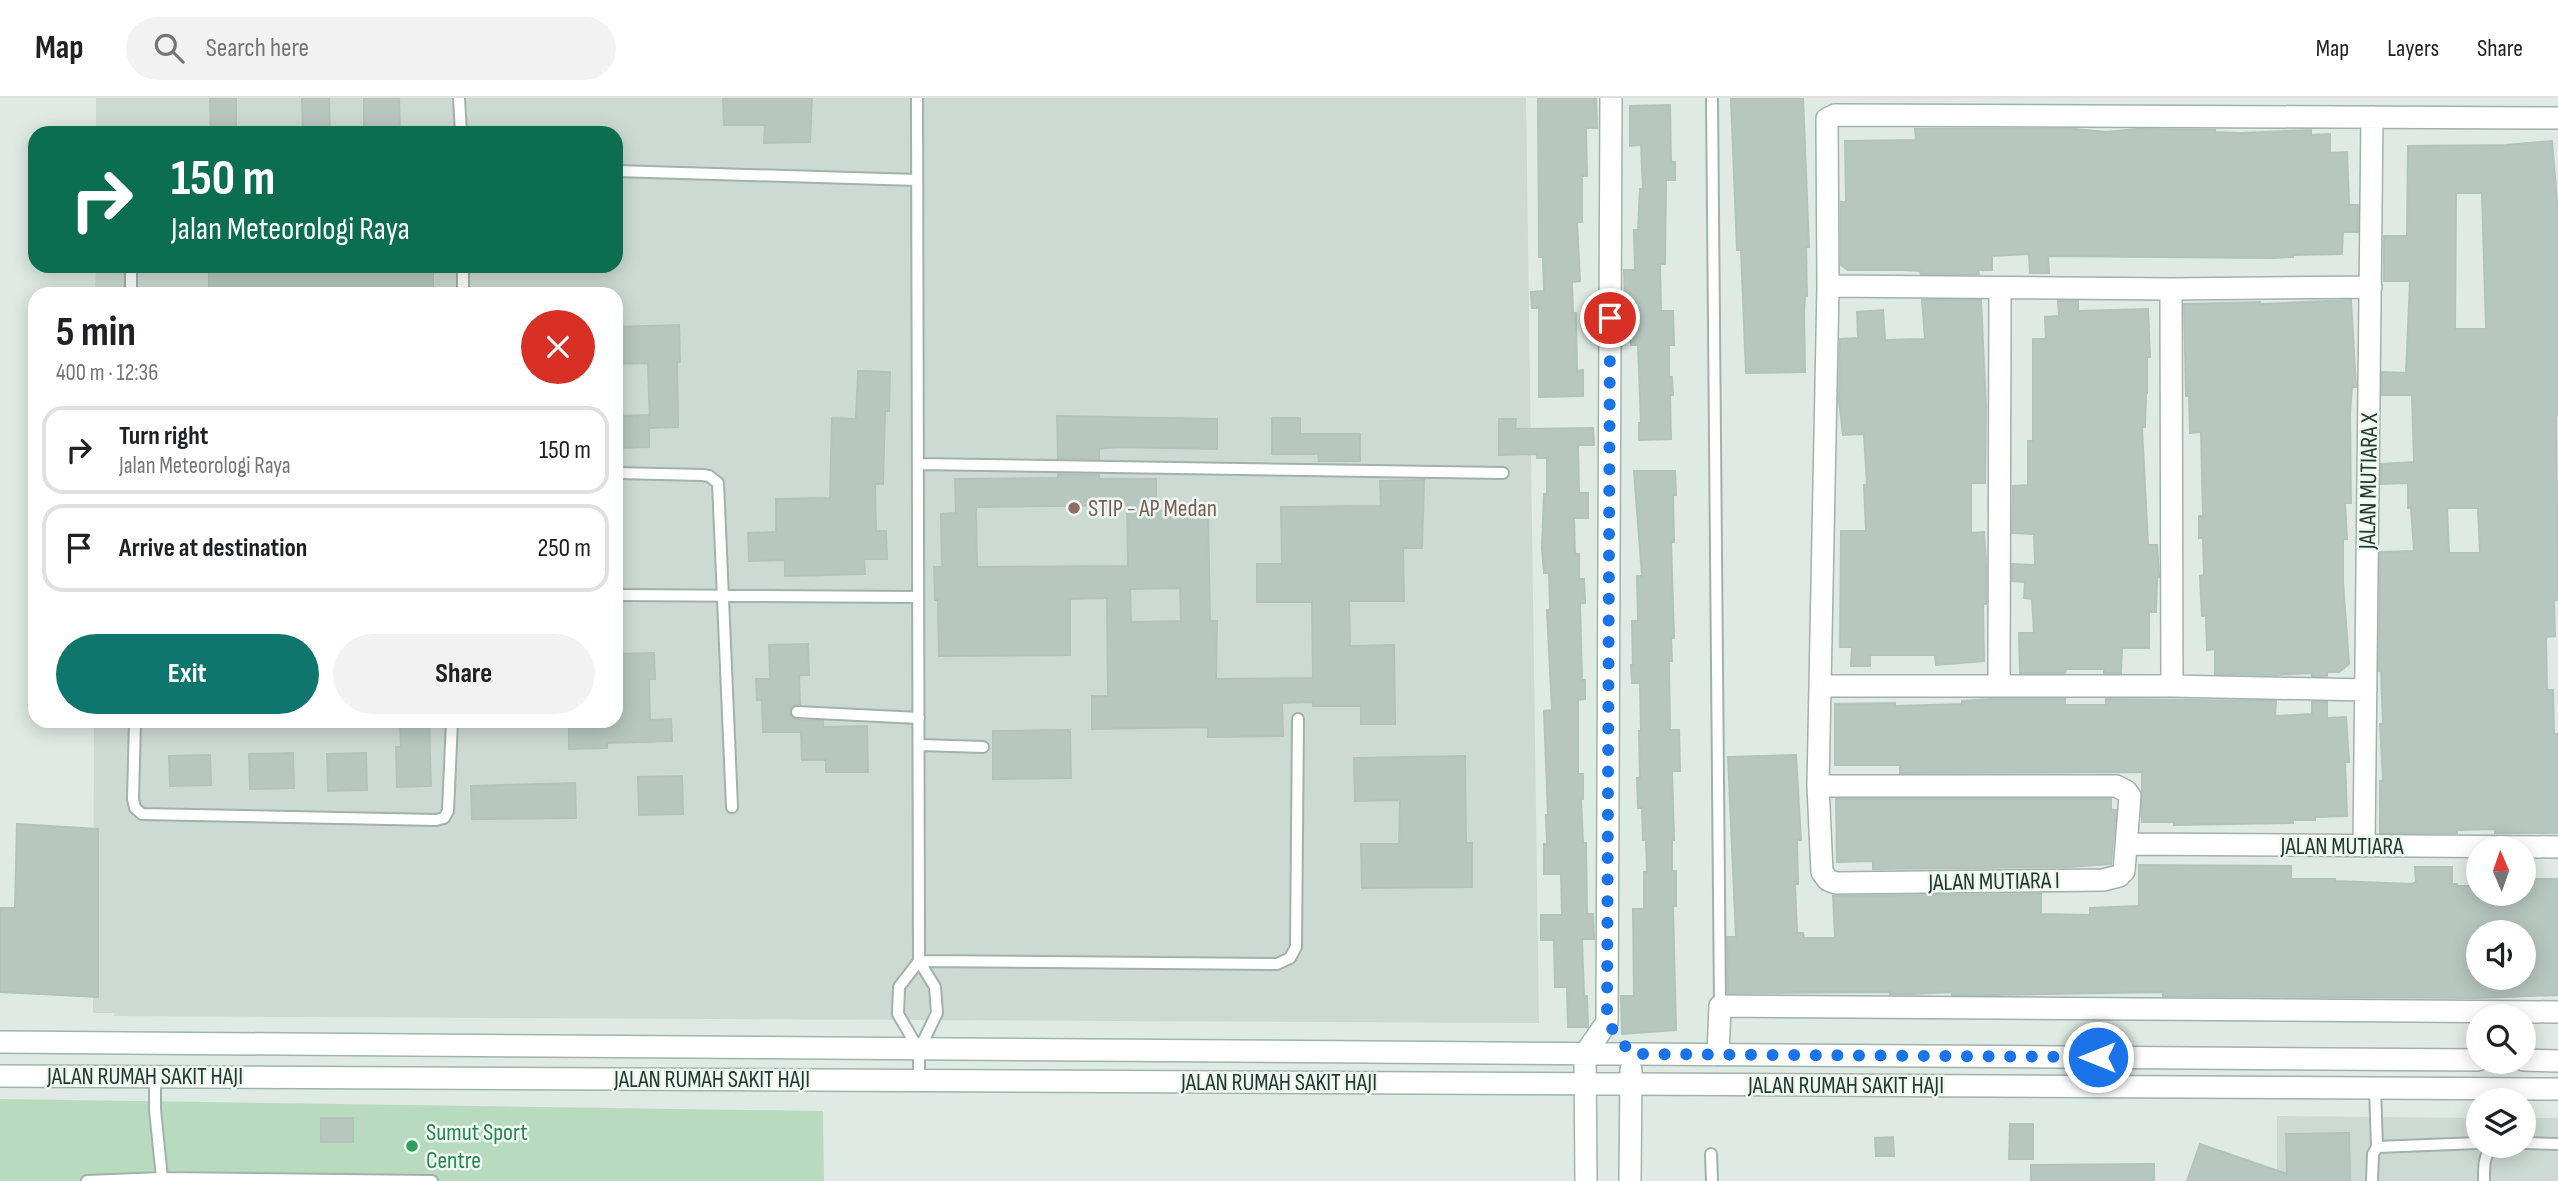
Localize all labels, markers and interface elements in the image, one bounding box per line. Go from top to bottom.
search box [126,17,616,80]
text: Map [35,28,84,68]
icon: search [150,29,188,67]
text: Search here [206,33,309,64]
text: Map [2316,34,2349,63]
text: Layers [2387,34,2439,63]
text: Share [2477,34,2523,63]
text: 150 m [171,150,275,209]
icon: right [56,154,147,245]
text: Jalan Meteorologi Raya [171,210,410,249]
pin [1580,288,1640,348]
icon: arrive [1591,299,1629,337]
text: 5 min [56,307,136,358]
button: close [521,310,595,384]
text: 400 m · 12:36 [56,359,158,387]
street label: JALAN MUTIARA X [2353,412,2384,551]
text: Turn right [119,421,208,452]
icon: right [60,431,98,469]
text: 150 m [539,435,591,466]
text: Jalan Meteorologi Raya [119,452,291,480]
place label: STIP - AP Medan [1088,494,1217,523]
marker: STIP - AP Medan [1066,500,1082,516]
icon: arrive [60,529,98,567]
text: Arrive at destination [119,533,307,564]
text: 250 m [537,533,591,564]
button: Exit [56,634,319,714]
button: Share [333,634,595,714]
street label: JALAN MUTIARA [2280,832,2404,861]
north arrow [2466,836,2536,906]
map controls [2466,836,2536,1158]
street label: JALAN MUTIARA I [1927,866,2060,897]
button: sound [2466,920,2536,990]
button: search [2466,1004,2536,1074]
position arrow [2061,1020,2135,1094]
street label: JALAN RUMAH SAKIT HAJI [46,1062,243,1091]
street label: JALAN RUMAH SAKIT HAJI [613,1065,810,1094]
street label: JALAN RUMAH SAKIT HAJI [1180,1068,1377,1097]
street label: JALAN RUMAH SAKIT HAJI [1747,1071,1944,1100]
button: layers [2466,1088,2536,1158]
place label: Sumut Sport Centre [426,1118,528,1175]
marker: Sumut Sport Centre [404,1138,420,1154]

